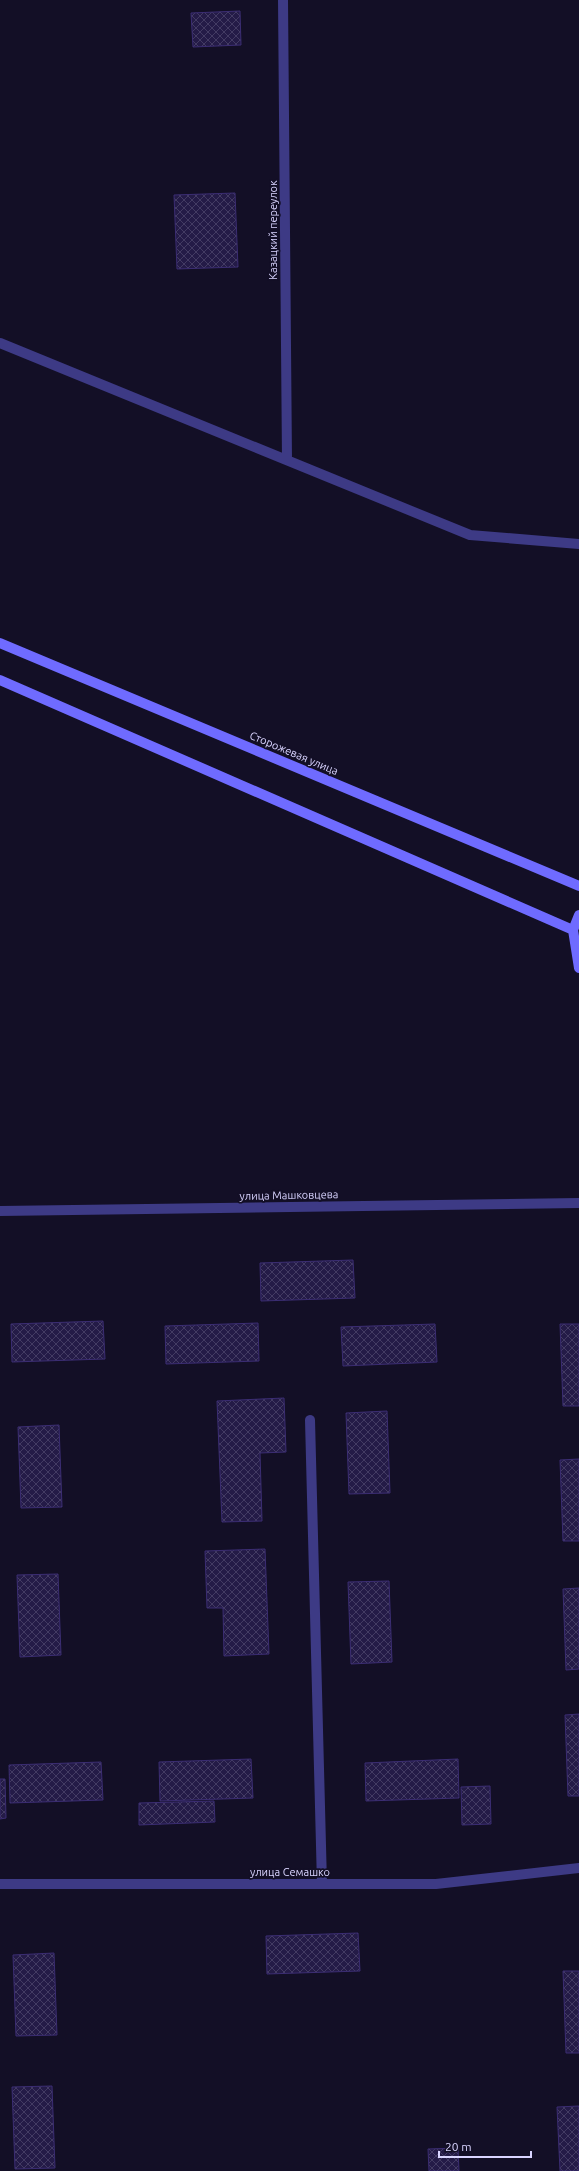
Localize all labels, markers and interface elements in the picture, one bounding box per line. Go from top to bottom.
street label: Казацкий переулок [267,180,279,280]
street label: Сторожевая улица [248,729,340,777]
street label: улица Машковцева [239,1188,339,1202]
street label: улица Семашко [250,1866,330,1878]
scale bar [439,2133,531,2159]
text: 20 m [445,2140,472,2153]

